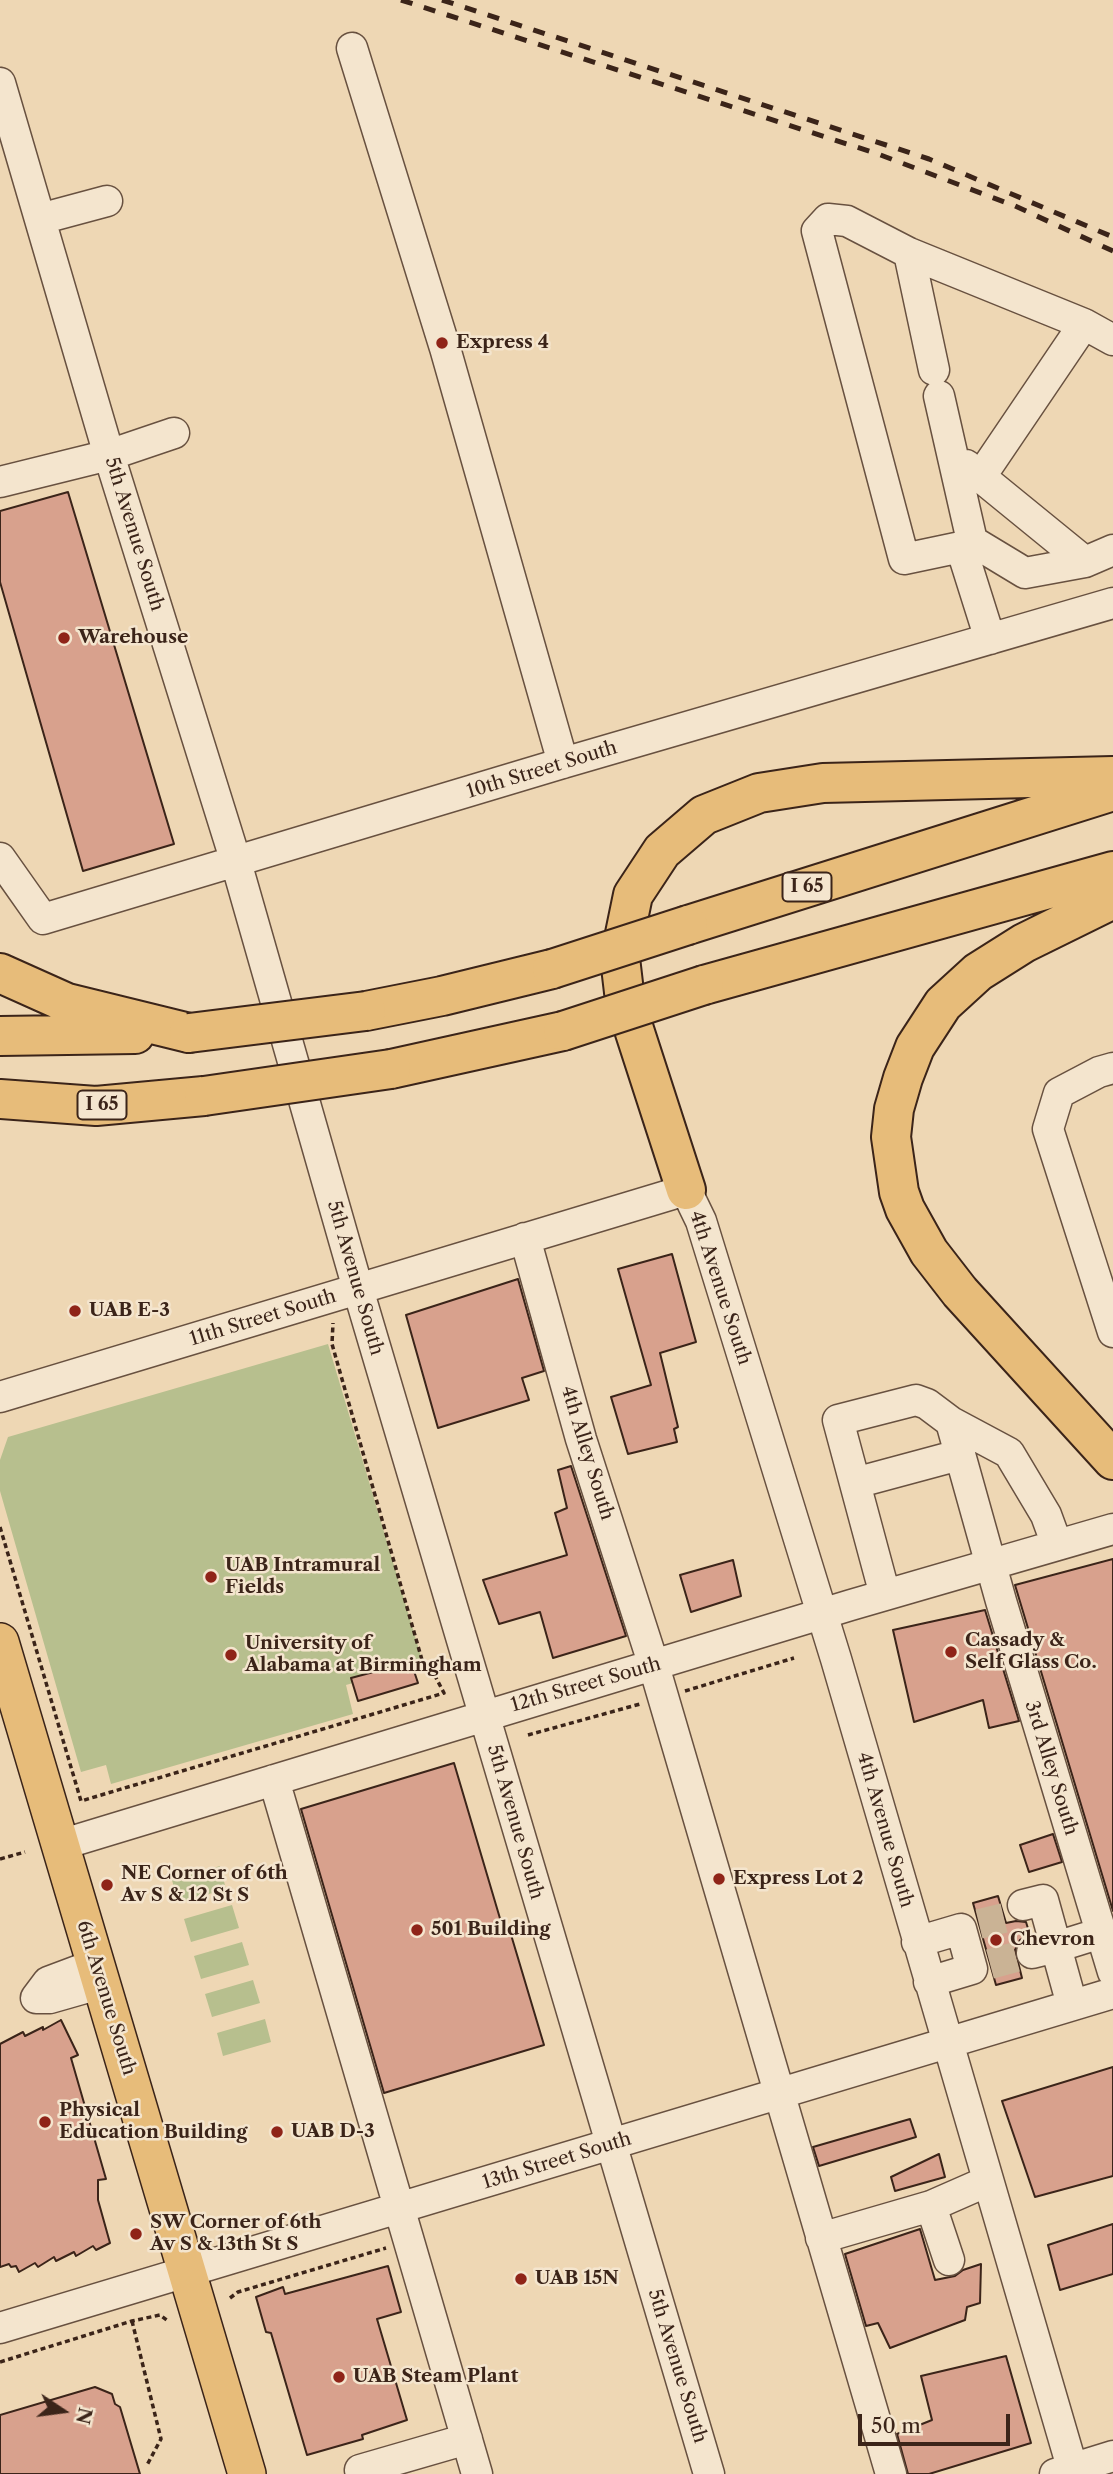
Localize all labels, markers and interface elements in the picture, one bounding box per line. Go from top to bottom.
place label: Express 4 [456,332,549,354]
marker: Express 4 [434,335,450,351]
street label: 5th Avenue South [100,454,168,614]
place label: Warehouse [78,627,188,649]
marker: Warehouse [56,630,72,646]
street label: 10th Street South [464,736,620,804]
road number: I 65 [782,872,832,902]
road number: I 65 [78,1090,126,1120]
street label: 5th Avenue South [322,1198,388,1358]
street label: 4th Avenue South [684,1208,756,1368]
street label: 11th Street South [187,1285,339,1351]
place label: UAB E-3 [89,1300,170,1322]
marker: UAB E-3 [67,1303,83,1319]
street label: 4th Alley South [556,1383,618,1523]
place label: UAB Intramural Fields [225,1555,380,1599]
marker: UAB Intramural Fields [203,1569,219,1585]
place label: Cassady & Self Glass Co. [965,1630,1097,1674]
place label: University of Alabama at Birmingham [245,1633,482,1677]
marker: Cassady & Self Glass Co. [943,1644,959,1660]
marker: University of Alabama at Birmingham [223,1647,239,1663]
street label: 12th Street South [508,1653,664,1717]
street label: 3rd Alley South [1020,1698,1082,1838]
street label: 5th Avenue South [482,1742,548,1902]
street label: 4th Avenue South [852,1750,918,1910]
place label: NE Corner of 6th Av S & 12 St S [121,1863,288,1907]
place label: Express Lot 2 [733,1868,863,1890]
marker: Express Lot 2 [711,1871,727,1887]
marker: NE Corner of 6th Av S & 12 St S [99,1877,115,1893]
street label: 6th Avenue South [72,1918,140,2078]
place label: 501 Building [431,1919,551,1941]
marker: 501 Building [409,1922,425,1938]
place label: Chevron [1010,1929,1095,1951]
marker: Chevron [988,1932,1004,1948]
place label: Physical Education Building [59,2100,247,2144]
marker: Physical Education Building [37,2114,53,2130]
place label: UAB D-3 [291,2121,375,2143]
marker: UAB D-3 [269,2124,285,2140]
street label: 13th Street South [480,2128,634,2194]
place label: SW Corner of 6th Av S & 13th St S [150,2212,322,2256]
marker: SW Corner of 6th Av S & 13th St S [128,2226,144,2242]
place label: UAB 15N [535,2268,619,2290]
marker: UAB 15N [513,2271,529,2287]
street label: 5th Avenue South [643,2286,711,2446]
place label: UAB Steam Plant [353,2366,518,2388]
marker: UAB Steam Plant [331,2369,347,2385]
north arrow [28,2376,98,2446]
scale bar [861,2400,1013,2444]
text: N [71,2405,97,2426]
text: 50 m [871,2413,921,2438]

